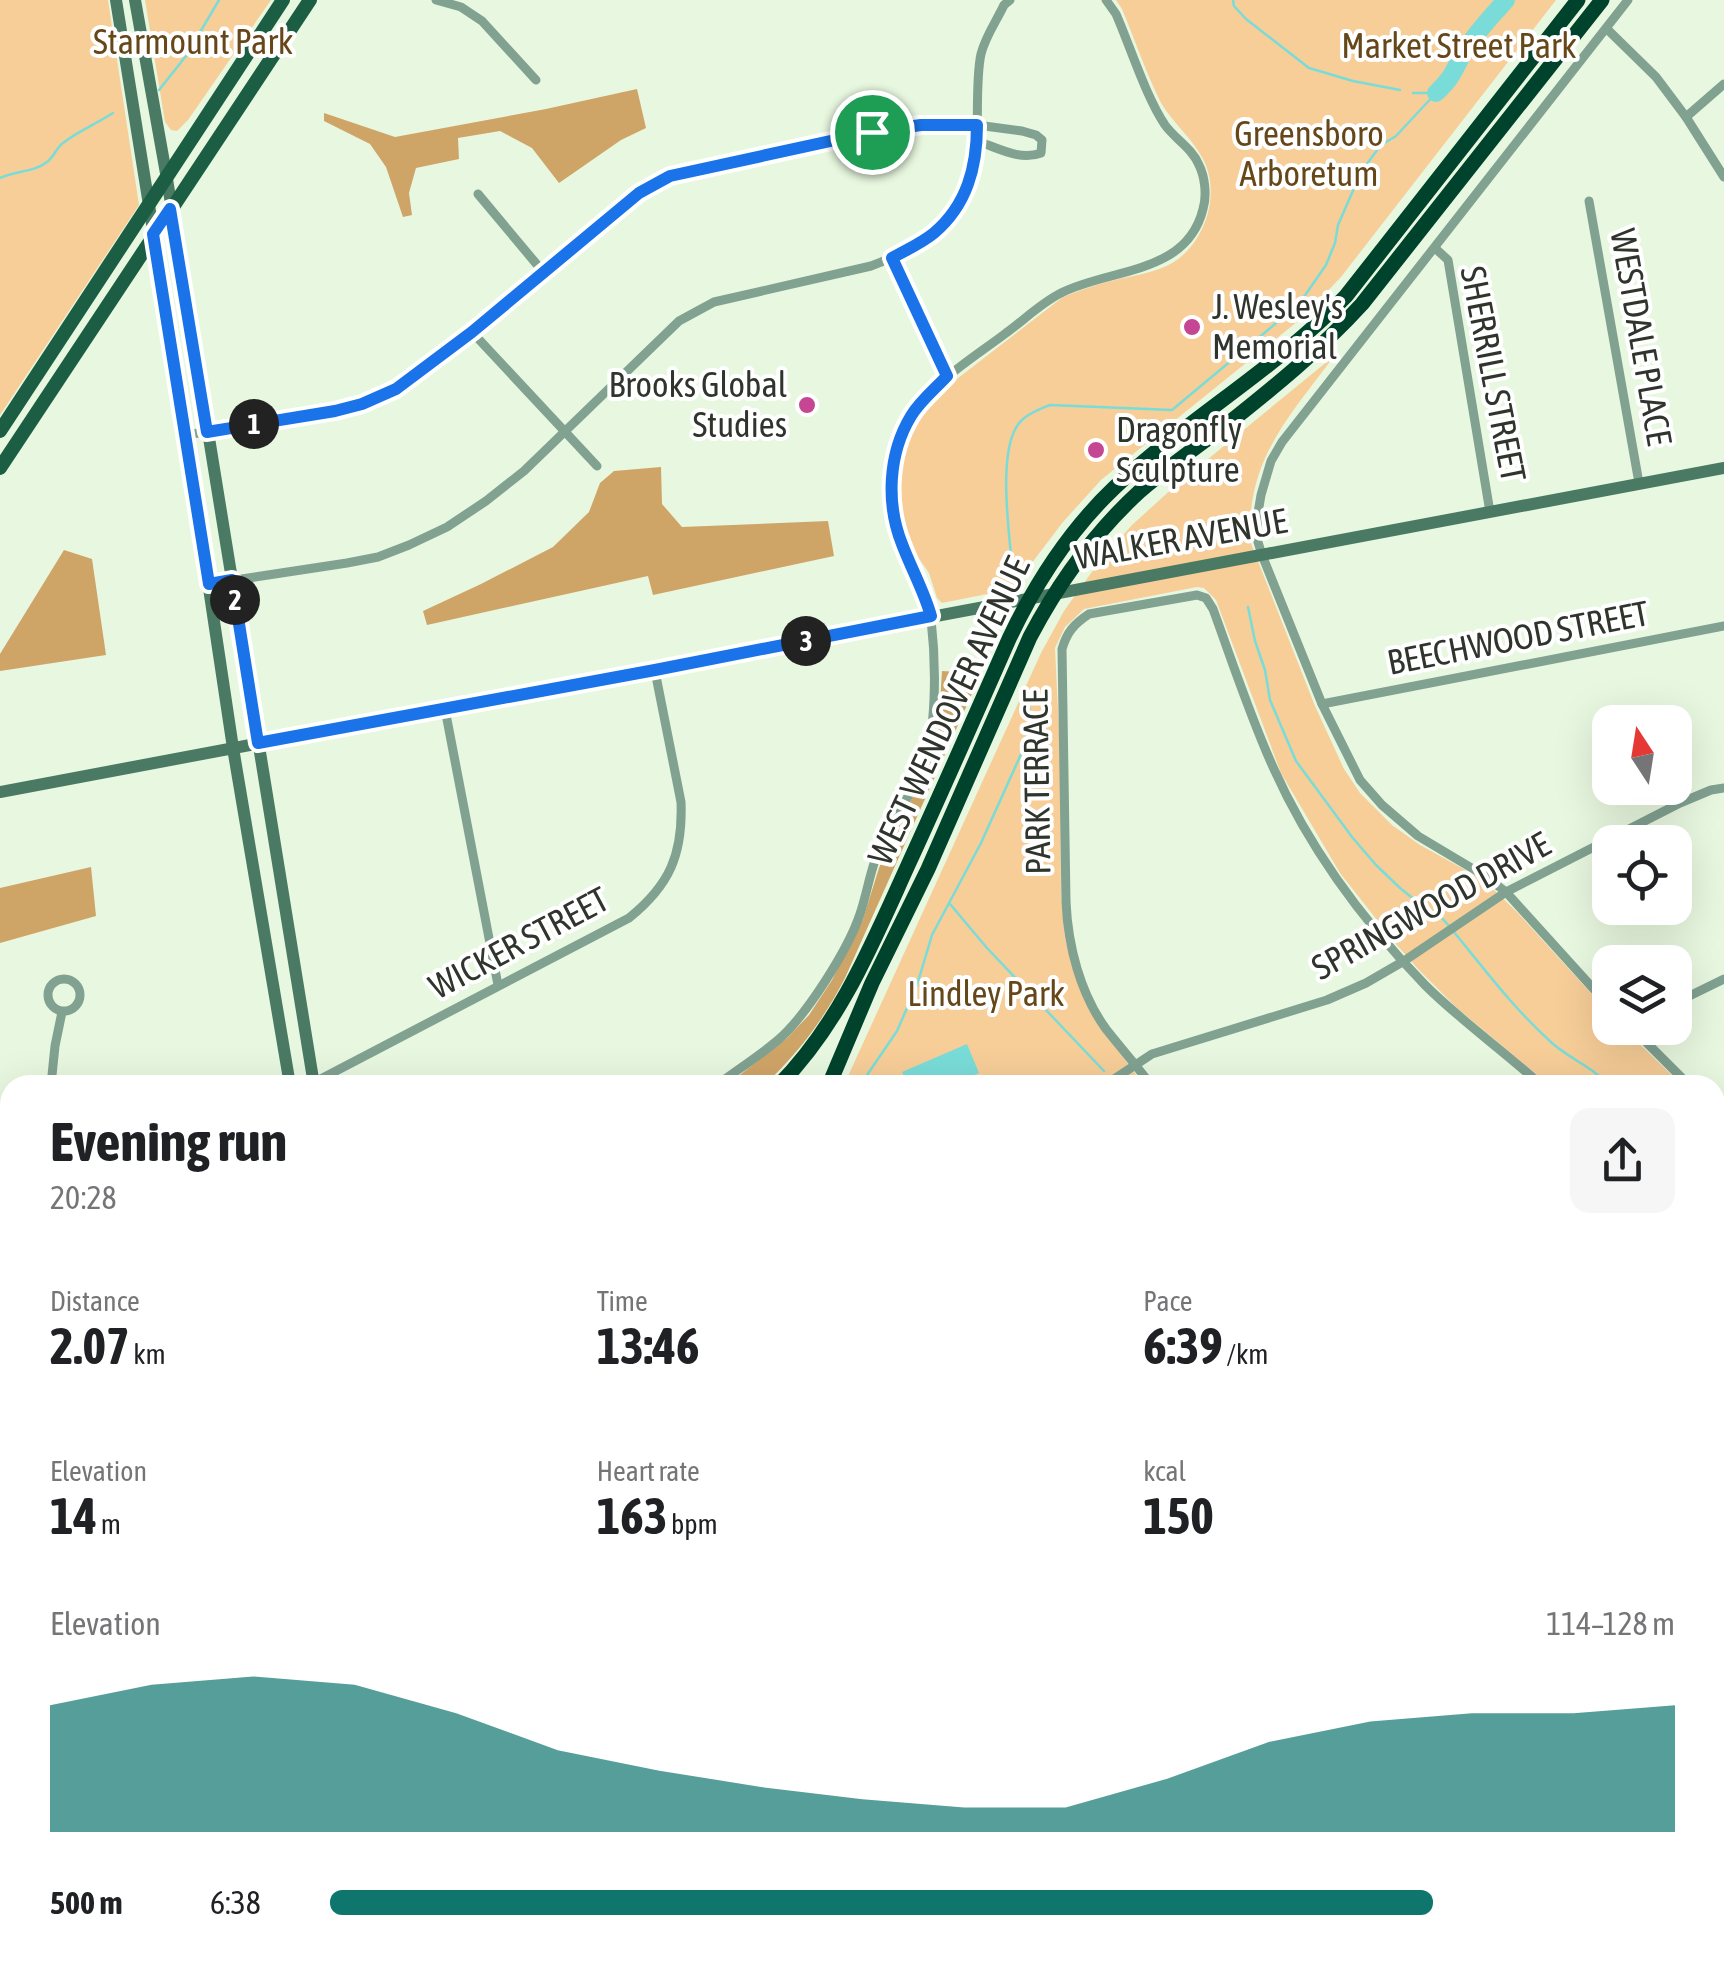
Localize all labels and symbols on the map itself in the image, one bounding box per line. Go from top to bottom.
park label: Starmount Park [93,21,293,61]
park label: Market Street Park [1341,25,1577,65]
pin [830,90,915,175]
park label: Greensboro Arboretum [1234,113,1384,193]
street label: WESTDALE PLACE [1603,226,1681,448]
street label: SHERRILL STREET [1454,263,1534,485]
place label: J. Wesley's Memorial [1212,286,1343,366]
marker: J. Wesley's Memorial [1181,316,1203,338]
place label: Brooks Global Studies [609,364,787,444]
marker: Brooks Global Studies [796,394,818,416]
pin: 1 [229,399,279,449]
place label: Dragonfly Sculpture [1116,409,1242,489]
marker: Dragonfly Sculpture [1085,439,1107,461]
street label: WALKER AVENUE [1072,500,1290,576]
street label: WEST WENDOVER AVENUE [859,550,1037,871]
pin: 2 [210,575,260,625]
street label: BEECHWOOD STREET [1384,592,1652,682]
pin: 3 [781,616,831,666]
street label: PARK TERRACE [1014,689,1058,875]
north arrow [1592,705,1692,805]
street label: SPRINGWOOD DRIVE [1305,823,1557,987]
street label: WICKER STREET [422,878,615,1006]
park label: Lindley Park [907,973,1065,1013]

